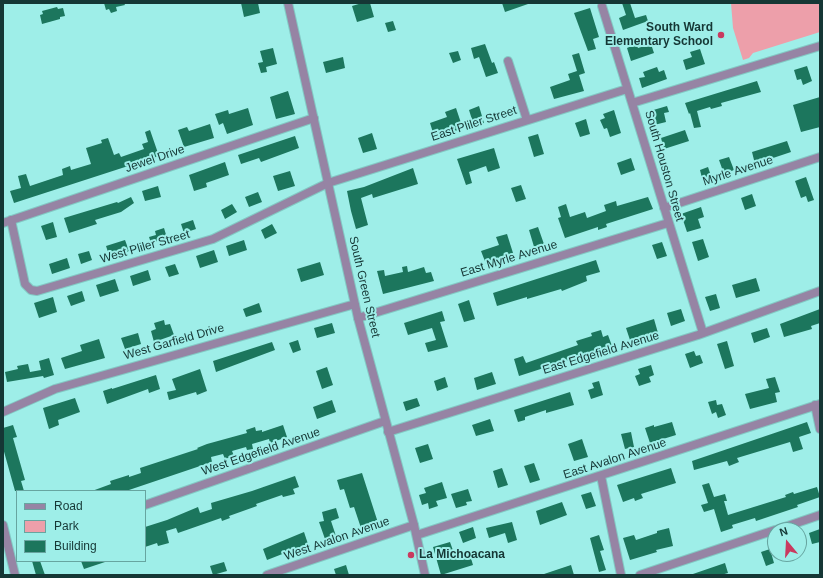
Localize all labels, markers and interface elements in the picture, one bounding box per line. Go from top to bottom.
place label: South Ward Elementary School [605,21,713,49]
marker: South Ward Elementary School [716,30,726,40]
street label: East Pliler Street [429,103,519,145]
street label: South Houston Street [641,109,687,223]
street label: Jewel Drive [123,142,187,176]
street label: Myrle Avenue [701,153,775,189]
street label: West Pliler Street [99,227,191,267]
street label: South Green Street [345,235,383,339]
street label: East Myrle Avenue [459,237,559,281]
street label: West Garfield Drive [122,321,226,363]
street label: East Edgefield Avenue [541,328,661,378]
street label: West Edgefield Avenue [200,425,322,479]
street label: East Avalon Avenue [562,436,668,482]
legend [16,490,146,562]
text: Road [54,499,83,513]
street label: West Avalon Avenue [282,514,392,564]
text: Park [54,519,79,533]
north arrow [767,522,807,562]
text: N [778,525,789,538]
text: Building [54,539,97,553]
place label: La Michoacana [419,548,505,562]
marker: La Michoacana [406,550,416,560]

